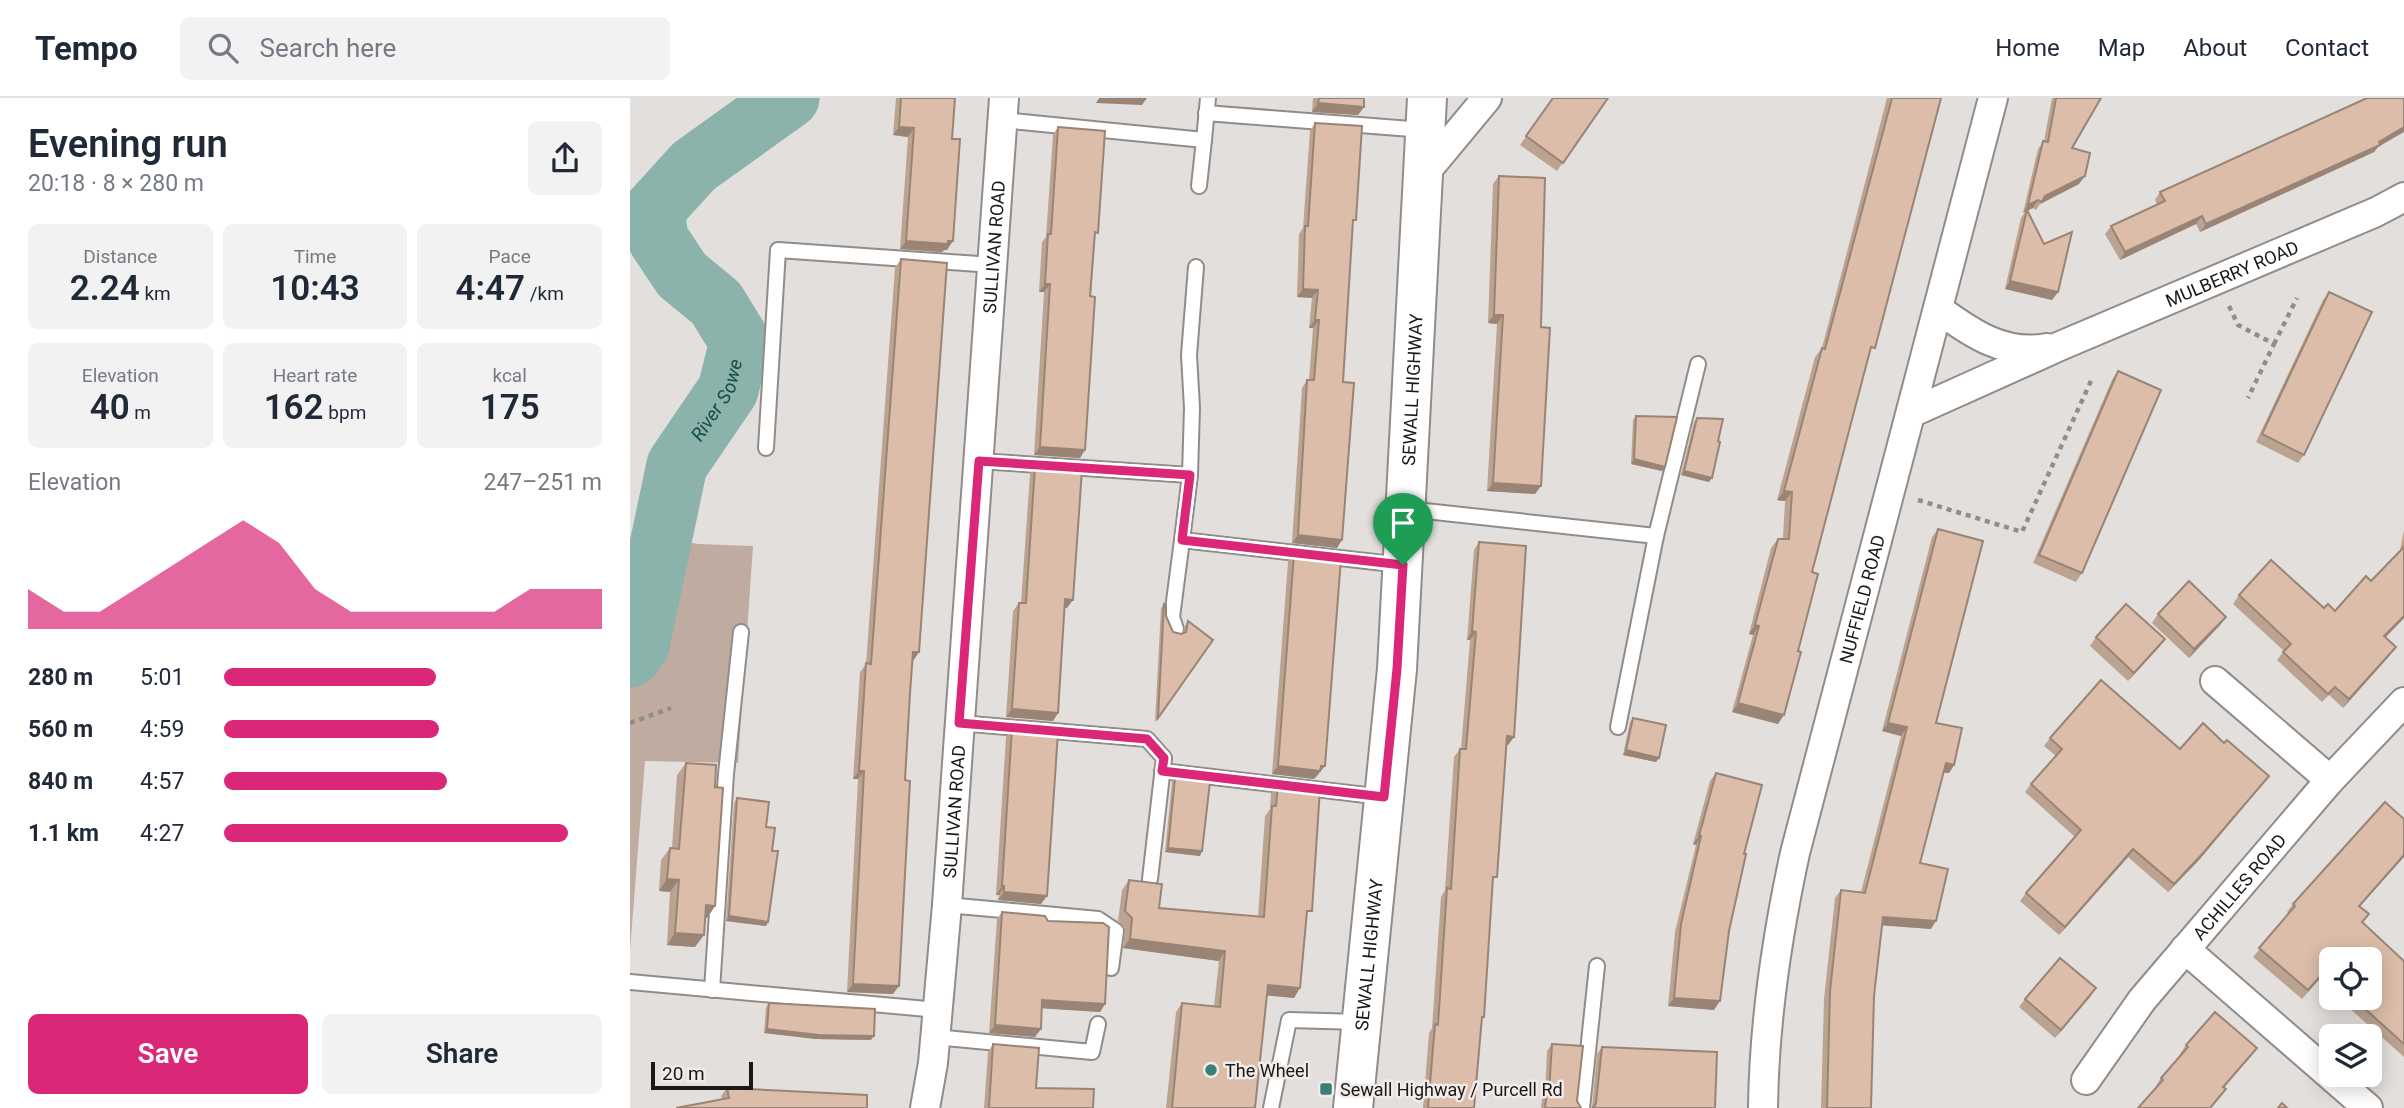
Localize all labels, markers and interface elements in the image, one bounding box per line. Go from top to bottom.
search box [180,17,670,80]
text: Tempo [35,29,138,68]
icon: search [204,29,242,67]
text: Search here [260,33,396,63]
text: Home [1995,34,2060,62]
text: Map [2098,34,2145,62]
text: About [2183,34,2247,62]
text: Contact [2285,34,2369,62]
button: share [528,121,602,195]
text: Evening run [28,122,228,166]
text: 20:18 · 8 × 280 m [28,170,204,197]
street label: SULLIVAN ROAD [978,180,1009,314]
street label: MULBERRY ROAD [2162,236,2301,311]
text: Distance [83,245,157,268]
text: Time [294,245,336,268]
text: Pace [489,245,531,268]
text: 2.24 [70,268,140,309]
text: 10:43 [270,268,360,309]
text: 4:47 [455,268,525,309]
text: km [140,282,171,305]
text: /km [525,282,564,305]
street label: SEWALL HIGHWAY [1397,313,1426,466]
water label: River Sowe [685,356,747,445]
text: Elevation [82,364,159,387]
text: Heart rate [273,364,357,387]
text: kcal [492,364,527,387]
text: 40 [90,387,130,428]
text: 162 [264,387,324,428]
text: 175 [480,387,540,428]
text: m [130,401,151,424]
text: bpm [324,401,366,424]
text: Elevation [28,469,121,496]
text: 247–251 m [483,469,602,496]
pin [1373,493,1433,565]
icon: arrive [1384,504,1422,542]
street label: NUFFIELD ROAD [1835,532,1889,666]
text: 280 m [28,664,93,691]
text: 5:01 [140,664,184,691]
text: 560 m [28,716,93,743]
text: 4:59 [140,716,184,743]
street label: SULLIVAN ROAD [938,744,969,879]
text: 840 m [28,768,93,795]
text: 4:57 [140,768,184,795]
text: 1.1 km [28,820,99,847]
text: 4:27 [140,820,184,847]
street label: ACHILLES ROAD [2188,829,2290,944]
street label: SEWALL HIGHWAY [1350,878,1386,1032]
map controls [2319,947,2382,1087]
button: locate [2319,947,2382,1010]
button: Save [28,1014,308,1094]
button: Share [322,1014,602,1094]
button: layers [2319,1024,2382,1087]
scale bar [651,1059,752,1091]
place label: The Wheel [1225,1060,1309,1081]
text: 20 m [662,1062,705,1085]
marker: The Wheel [1203,1062,1219,1078]
place label: Sewall Highway / Purcell Rd [1340,1079,1563,1100]
marker: Sewall Highway / Purcell Rd [1318,1081,1334,1097]

